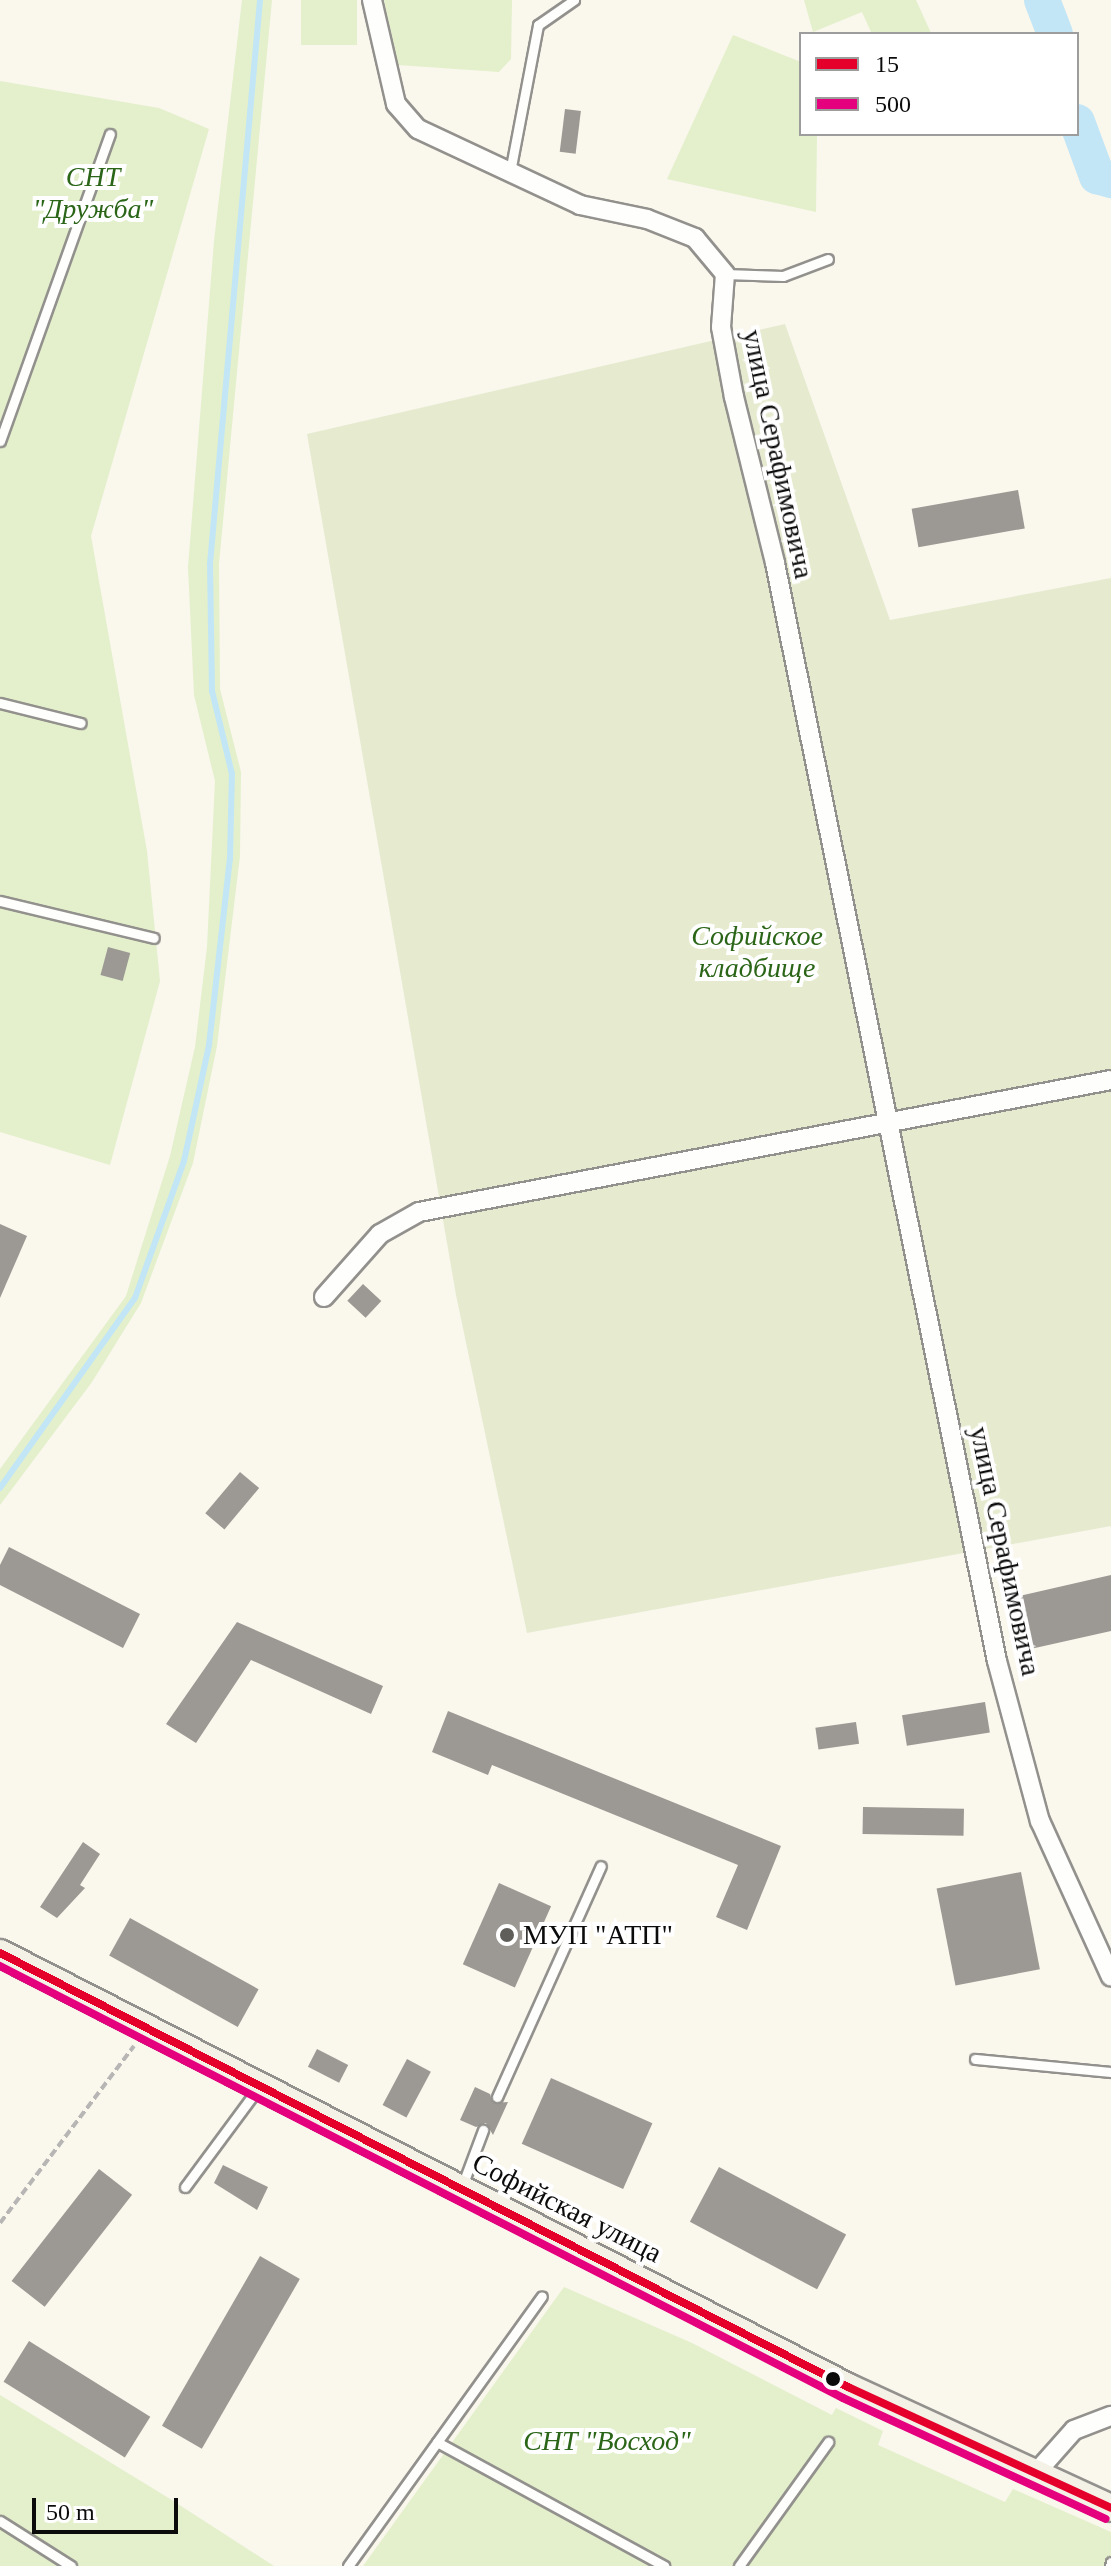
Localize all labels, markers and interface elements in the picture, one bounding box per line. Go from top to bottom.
legend [799,32,1079,136]
text: 15 [875,51,899,77]
text: 500 [875,91,911,117]
park label: СНТ "Дружба" [33,160,153,226]
street label: улица Серафимовича [735,326,821,582]
park label: Софийское кладбище [691,919,823,985]
street label: улица Серафимовича [962,1423,1048,1679]
place label: МУП "АТП" [523,1918,673,1952]
marker: МУП "АТП" [498,1926,516,1944]
street label: Софийская улица [467,2146,667,2270]
unlabelled marker [825,2371,841,2387]
park label: СНТ "Восход" [523,2424,691,2458]
scale bar [36,2482,182,2532]
text: 50 m [46,2499,95,2525]

